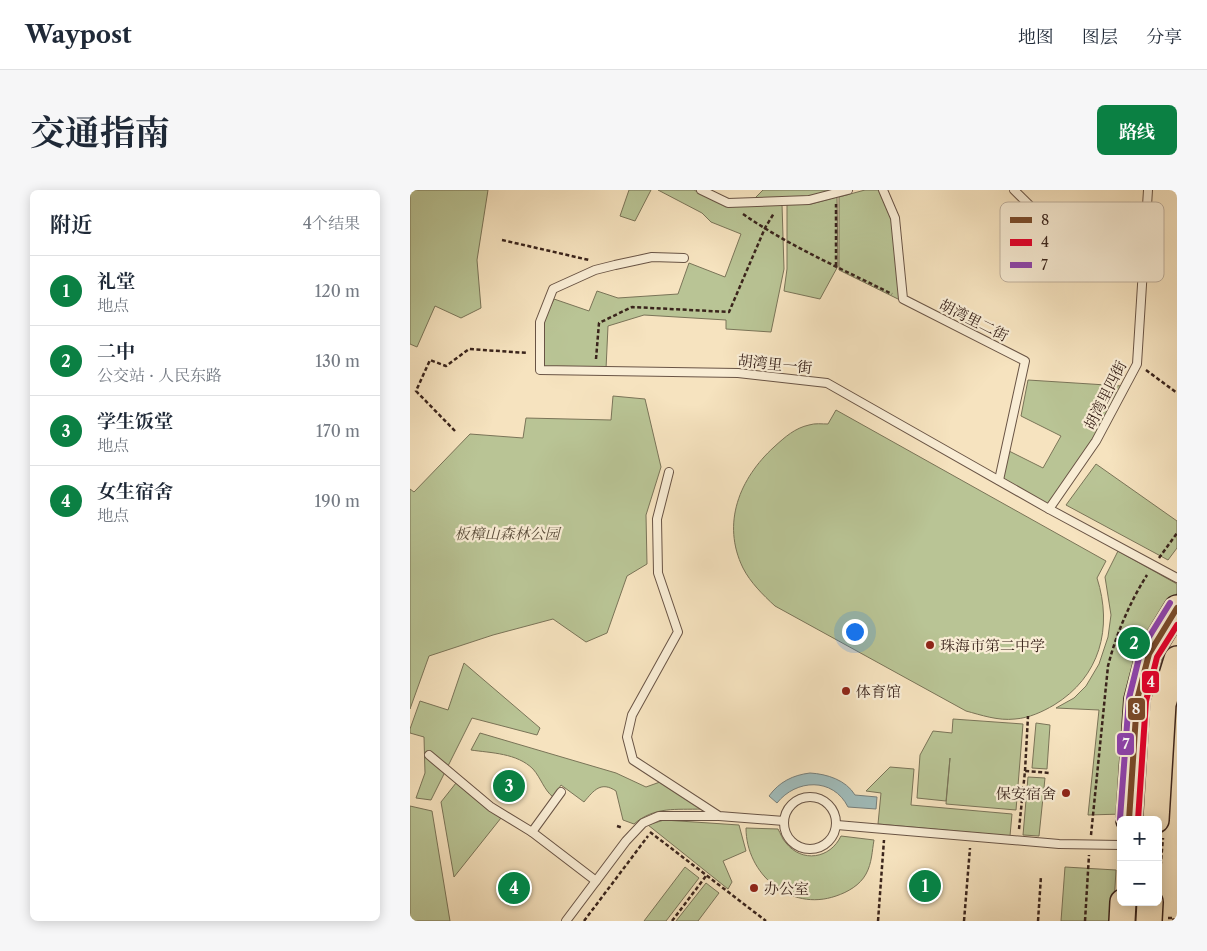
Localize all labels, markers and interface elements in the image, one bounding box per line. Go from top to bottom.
text: Waypost [25,20,132,49]
text: 地图 [1018,26,1054,48]
text: 图层 [1082,26,1118,48]
text: 分享 [1146,26,1182,48]
button: 路线 [1097,105,1177,155]
text: 交通指南 [30,111,170,154]
legend [1000,202,1164,282]
text: 8 [1041,211,1049,229]
text: 附近 [50,212,92,237]
text: 4个结果 [303,213,360,233]
text: 4 [1041,233,1049,251]
text: 7 [1041,256,1048,274]
text: 礼堂 [97,270,135,293]
text: 1 [62,281,70,301]
text: 120 m [315,281,360,301]
text: 地点 [97,295,129,315]
street label: 胡湾里二街 [936,295,1012,345]
text: 二中 [97,340,135,363]
text: 2 [61,351,71,371]
text: 130 m [315,351,360,371]
street label: 胡湾里一街 [737,351,813,377]
street label: 胡湾里四街 [1080,357,1130,433]
text: 公交站 · 人民东路 [97,365,222,385]
text: 学生饭堂 [97,410,173,433]
text: 3 [61,421,71,441]
text: 170 m [316,421,360,441]
text: 地点 [97,435,129,455]
text: 女生宿舍 [97,480,173,503]
text: 4 [61,491,71,511]
text: 190 m [315,491,360,511]
text: 地点 [97,505,129,525]
park label: 板樟山森林公园 [454,524,561,543]
your location [842,619,868,645]
pin: 2 [1118,624,1150,662]
place label: 珠海市第二中学 [940,636,1045,655]
marker: 珠海市第二中学 [924,639,936,651]
line badge: 4 [1141,670,1160,694]
text: 4 [1147,673,1155,691]
place label: 体育馆 [856,682,901,701]
marker: 体育馆 [840,685,852,697]
line badge: 8 [1127,697,1146,721]
text: 8 [1132,700,1140,718]
line badge: 7 [1116,732,1135,756]
text: 7 [1122,735,1130,753]
pin: 3 [493,767,525,805]
place label: 保安宿舍 [996,784,1056,803]
marker: 保安宿舍 [1060,787,1072,799]
map controls [1117,816,1162,906]
button: + [1117,816,1162,861]
button: − [1117,861,1162,906]
pin: 1 [909,867,941,905]
pin: 4 [498,869,530,907]
place label: 办公室 [764,879,809,898]
marker: 办公室 [748,882,760,894]

